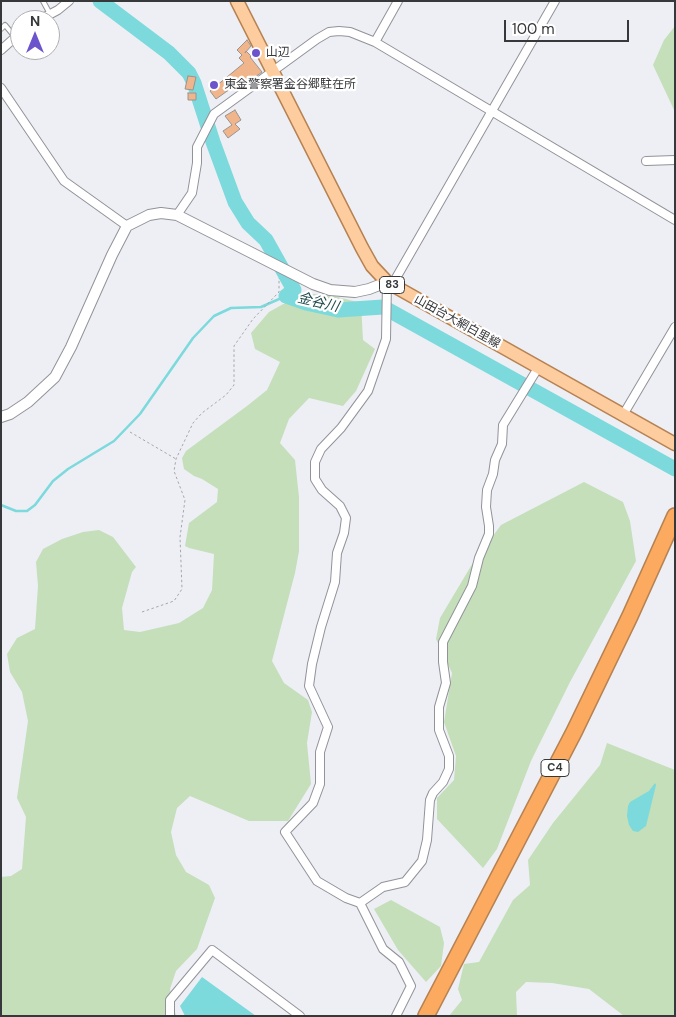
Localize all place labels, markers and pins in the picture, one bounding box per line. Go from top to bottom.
place label: 山辺 [266,46,290,60]
marker: 山辺 [250,47,262,59]
place label: 東金警察署金谷郷駐在所 [224,78,356,92]
marker: 東金警察署金谷郷駐在所 [208,79,220,91]

